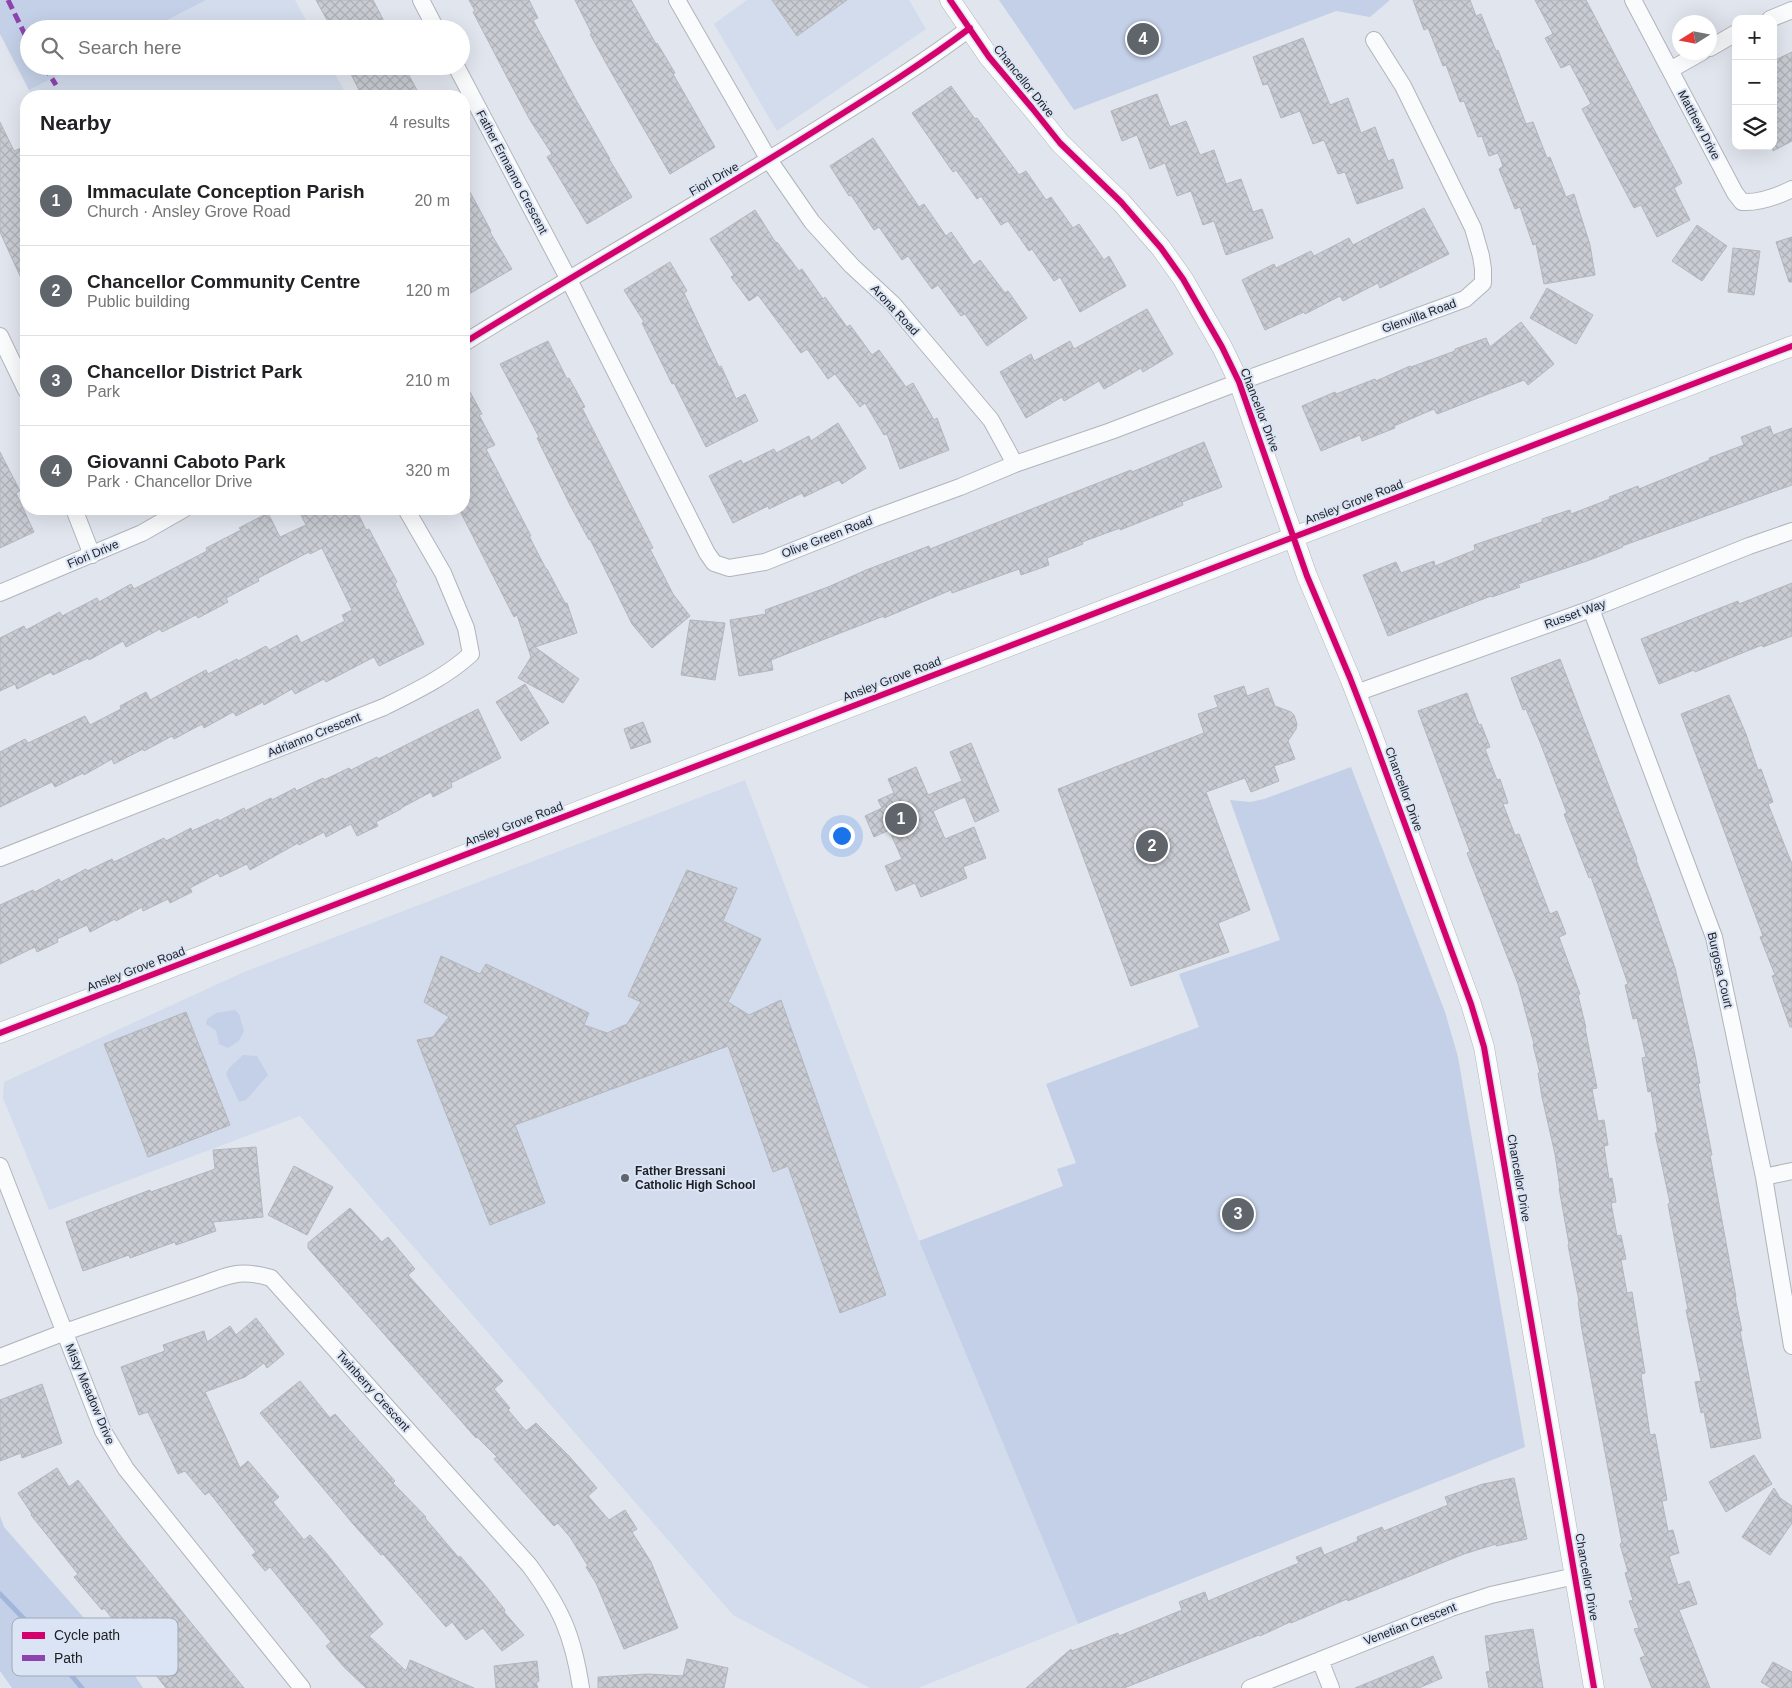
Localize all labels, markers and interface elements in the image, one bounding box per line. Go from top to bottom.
north arrow [1672,15,1717,60]
map controls [1732,15,1777,150]
button: + [1732,15,1777,60]
search box [20,20,470,75]
pin: 4 [1127,20,1159,58]
icon: search [38,34,66,62]
text: Search here [78,37,182,58]
street label: Chancellor Drive [991,42,1058,120]
button: − [1732,60,1777,105]
street label: Matthew Drive [1675,88,1723,162]
button: layers [1732,105,1777,150]
street label: Father Ermanno Crescent [473,108,551,237]
text: Nearby [40,111,111,134]
text: 4 results [390,114,450,131]
street label: Fiori Drive [687,159,741,199]
text: Immaculate Conception Parish [87,181,365,202]
text: 1 [52,192,60,209]
text: 20 m [414,192,450,209]
text: Church · Ansley Grove Road [87,203,291,220]
text: Chancellor Community Centre [87,271,360,292]
text: 2 [52,282,60,299]
text: 120 m [406,282,450,299]
street label: Arona Road [868,282,922,338]
text: Public building [87,293,190,310]
street label: Glenvilla Road [1380,296,1458,336]
text: Chancellor District Park [87,361,302,382]
street label: Chancellor Drive [1238,366,1283,454]
text: 3 [52,372,60,389]
text: 210 m [406,372,450,389]
text: Park [87,383,120,400]
text: Giovanni Caboto Park [87,451,285,472]
text: 4 [52,462,60,479]
text: 320 m [406,462,450,479]
text: Park · Chancellor Drive [87,473,252,490]
street label: Ansley Grove Road [1303,477,1405,527]
street label: Olive Green Road [780,513,874,561]
street label: Fiori Drive [65,537,121,571]
street label: Russet Way [1542,596,1608,632]
street label: Ansley Grove Road [841,654,943,704]
street label: Adrianno Crescent [265,710,363,760]
street label: Chancellor Drive [1382,745,1426,833]
street label: Ansley Grove Road [463,799,565,849]
pin: 1 [885,800,917,838]
your location [829,823,855,849]
pin: 2 [1136,827,1168,865]
street label: Burgosa Court [1704,931,1736,1010]
street label: Ansley Grove Road [85,944,187,994]
street label: Chancellor Drive [1504,1133,1534,1223]
place label: Father Bressani Catholic High School [635,1164,756,1192]
marker: Father Bressani Catholic High School [619,1172,631,1184]
pin: 3 [1222,1195,1254,1233]
street label: Misty Meadow Drive [62,1342,118,1447]
street label: Twinberry Crescent [333,1348,413,1435]
street label: Chancellor Drive [1572,1532,1602,1622]
street label: Venetian Crescent [1362,1600,1459,1648]
legend [12,1618,178,1676]
text: Cycle path [54,1627,120,1643]
text: Path [54,1650,83,1666]

